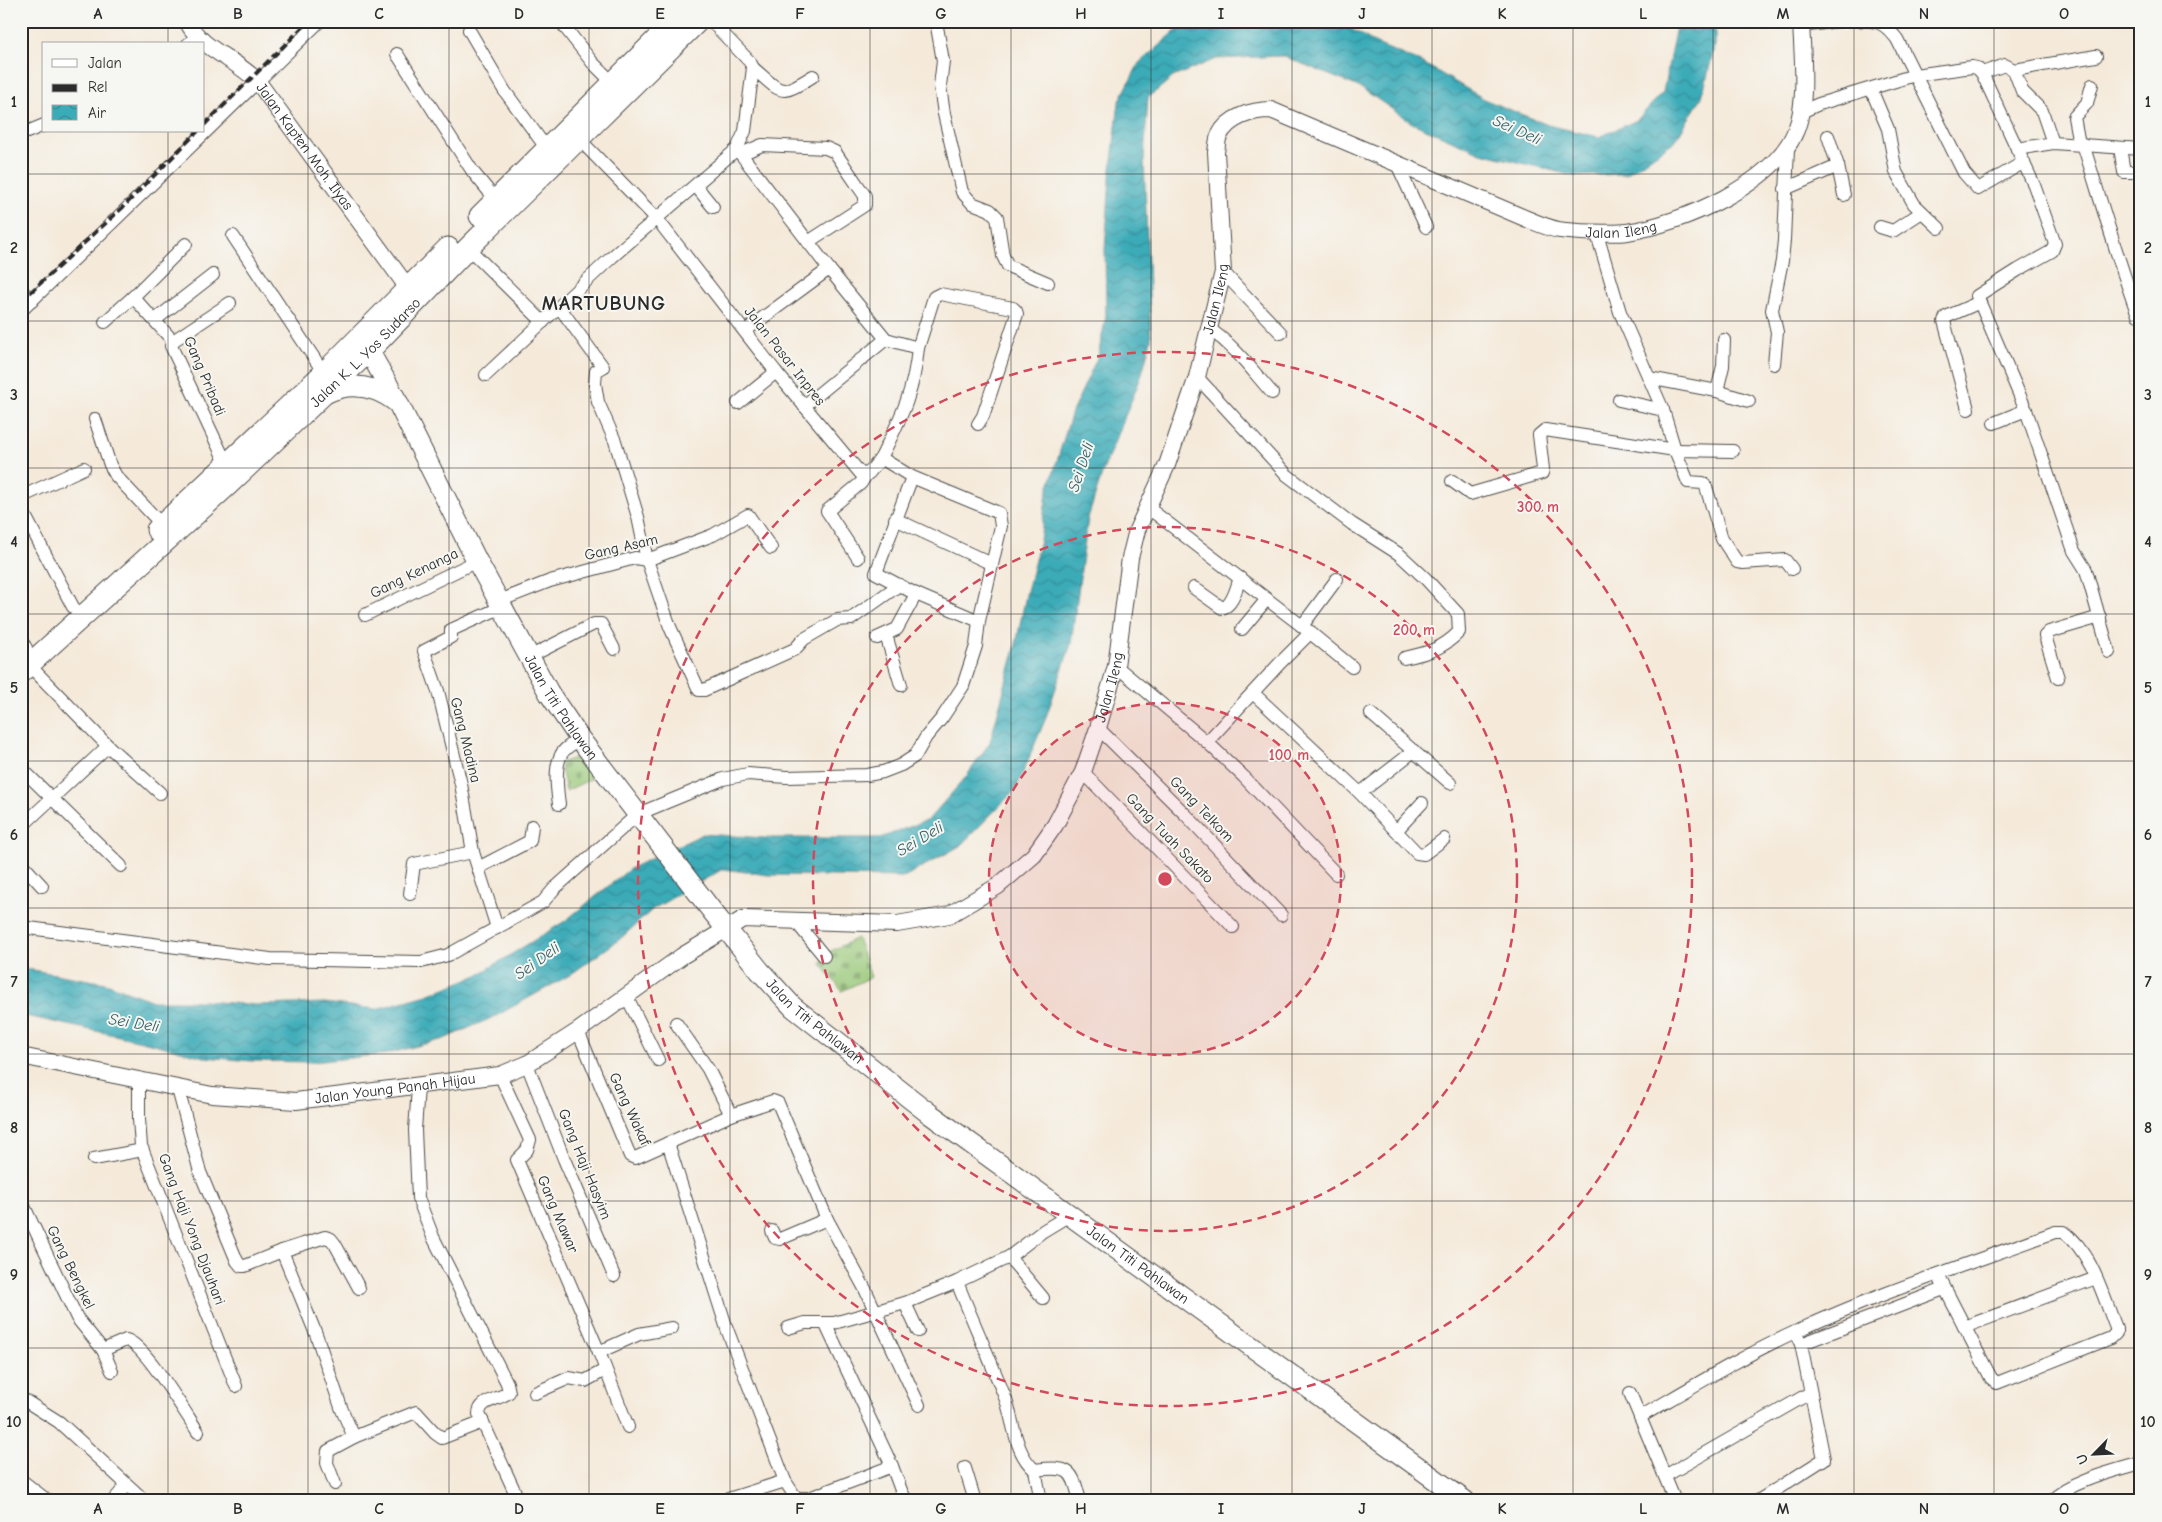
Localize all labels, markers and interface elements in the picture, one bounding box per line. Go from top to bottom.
text: A [94,5,103,23]
text: B [233,5,243,23]
text: C [374,5,384,23]
text: D [514,5,524,23]
text: E [655,5,665,23]
text: F [795,5,805,23]
text: G [935,5,947,23]
text: H [1075,5,1087,23]
text: I [1218,5,1224,23]
text: J [1358,5,1366,23]
text: K [1497,5,1507,23]
text: L [1639,5,1647,23]
text: M [1777,5,1790,23]
text: N [1919,5,1929,23]
text: O [2059,5,2069,23]
legend [42,42,205,132]
text: Jalan [88,54,122,72]
text: Rel [88,78,108,96]
street label: Jalan Kapten Moh. Ilyas [252,79,357,213]
text: 1 [11,93,17,111]
text: 1 [2145,93,2151,111]
text: Air [88,104,106,122]
water label: Sei Deli [1490,111,1544,149]
street label: Jalan Ileng [1585,217,1659,242]
text: 2 [10,239,18,257]
text: 2 [2144,239,2152,257]
street label: Jalan Ileng [1199,263,1232,336]
district label: MARTUBUNG [542,292,666,315]
street label: Jalan K. L. Yos Sudarso [306,294,425,411]
street label: Jalan Pasar Inpres [741,303,829,409]
street label: Gang Pribadi [180,334,230,418]
text: 3 [10,386,18,404]
text: 3 [2144,386,2152,404]
water label: Sei Deli [1065,440,1098,494]
text: 300 m [1517,498,1559,516]
street label: Gang Asam [583,530,659,564]
text: 4 [10,533,18,551]
text: 4 [2144,533,2152,551]
street label: Gang Kenanga [367,544,461,602]
text: 200 m [1393,621,1435,639]
street label: Jalan Titi Pahlawan [521,651,602,764]
street label: Jalan Ileng [1091,651,1127,724]
text: 5 [10,679,18,697]
text: 5 [2144,679,2152,697]
street label: Gang Madina [447,695,485,785]
text: 100 m [1269,746,1309,764]
street label: Gang Telkom [1166,772,1238,846]
street label: Gang Tuah Sakato [1122,789,1218,887]
water label: Sei Deli [893,818,947,860]
text: 6 [10,826,18,844]
text: 6 [2144,826,2152,844]
centre of rings [1156,870,1174,888]
water label: Sei Deli [511,938,563,983]
text: 7 [10,973,18,991]
text: 7 [2144,973,2152,991]
street label: Jalan Titi Pahlawan [762,975,867,1067]
water label: Sei Deli [107,1010,161,1036]
street label: Jalan Young Panah Hijau [314,1069,476,1108]
street label: Gang Wakaf [605,1070,655,1149]
street label: Gang Haji Hasyim [555,1106,615,1222]
text: 8 [10,1119,18,1137]
text: 8 [2144,1119,2152,1137]
street label: Gang Haji Yong Djauhari [155,1151,229,1307]
street label: Gang Mawar [534,1173,582,1255]
street label: Jalan Titi Pahlawan [1083,1221,1193,1308]
street label: Gang Bengkel [43,1222,99,1312]
text: 9 [10,1266,18,1284]
text: 9 [2144,1266,2152,1284]
text: 10 [6,1413,22,1431]
text: 10 [2140,1413,2156,1431]
north arrow [2070,1430,2120,1480]
text: U [2073,1451,2092,1467]
text: A [94,1500,103,1518]
text: B [233,1500,243,1518]
text: C [374,1500,384,1518]
text: D [514,1500,524,1518]
text: E [655,1500,665,1518]
text: F [795,1500,805,1518]
text: G [935,1500,947,1518]
text: H [1075,1500,1087,1518]
text: I [1218,1500,1224,1518]
text: J [1358,1500,1366,1518]
text: K [1497,1500,1507,1518]
text: L [1639,1500,1647,1518]
text: M [1777,1500,1790,1518]
text: N [1919,1500,1929,1518]
text: O [2059,1500,2069,1518]

